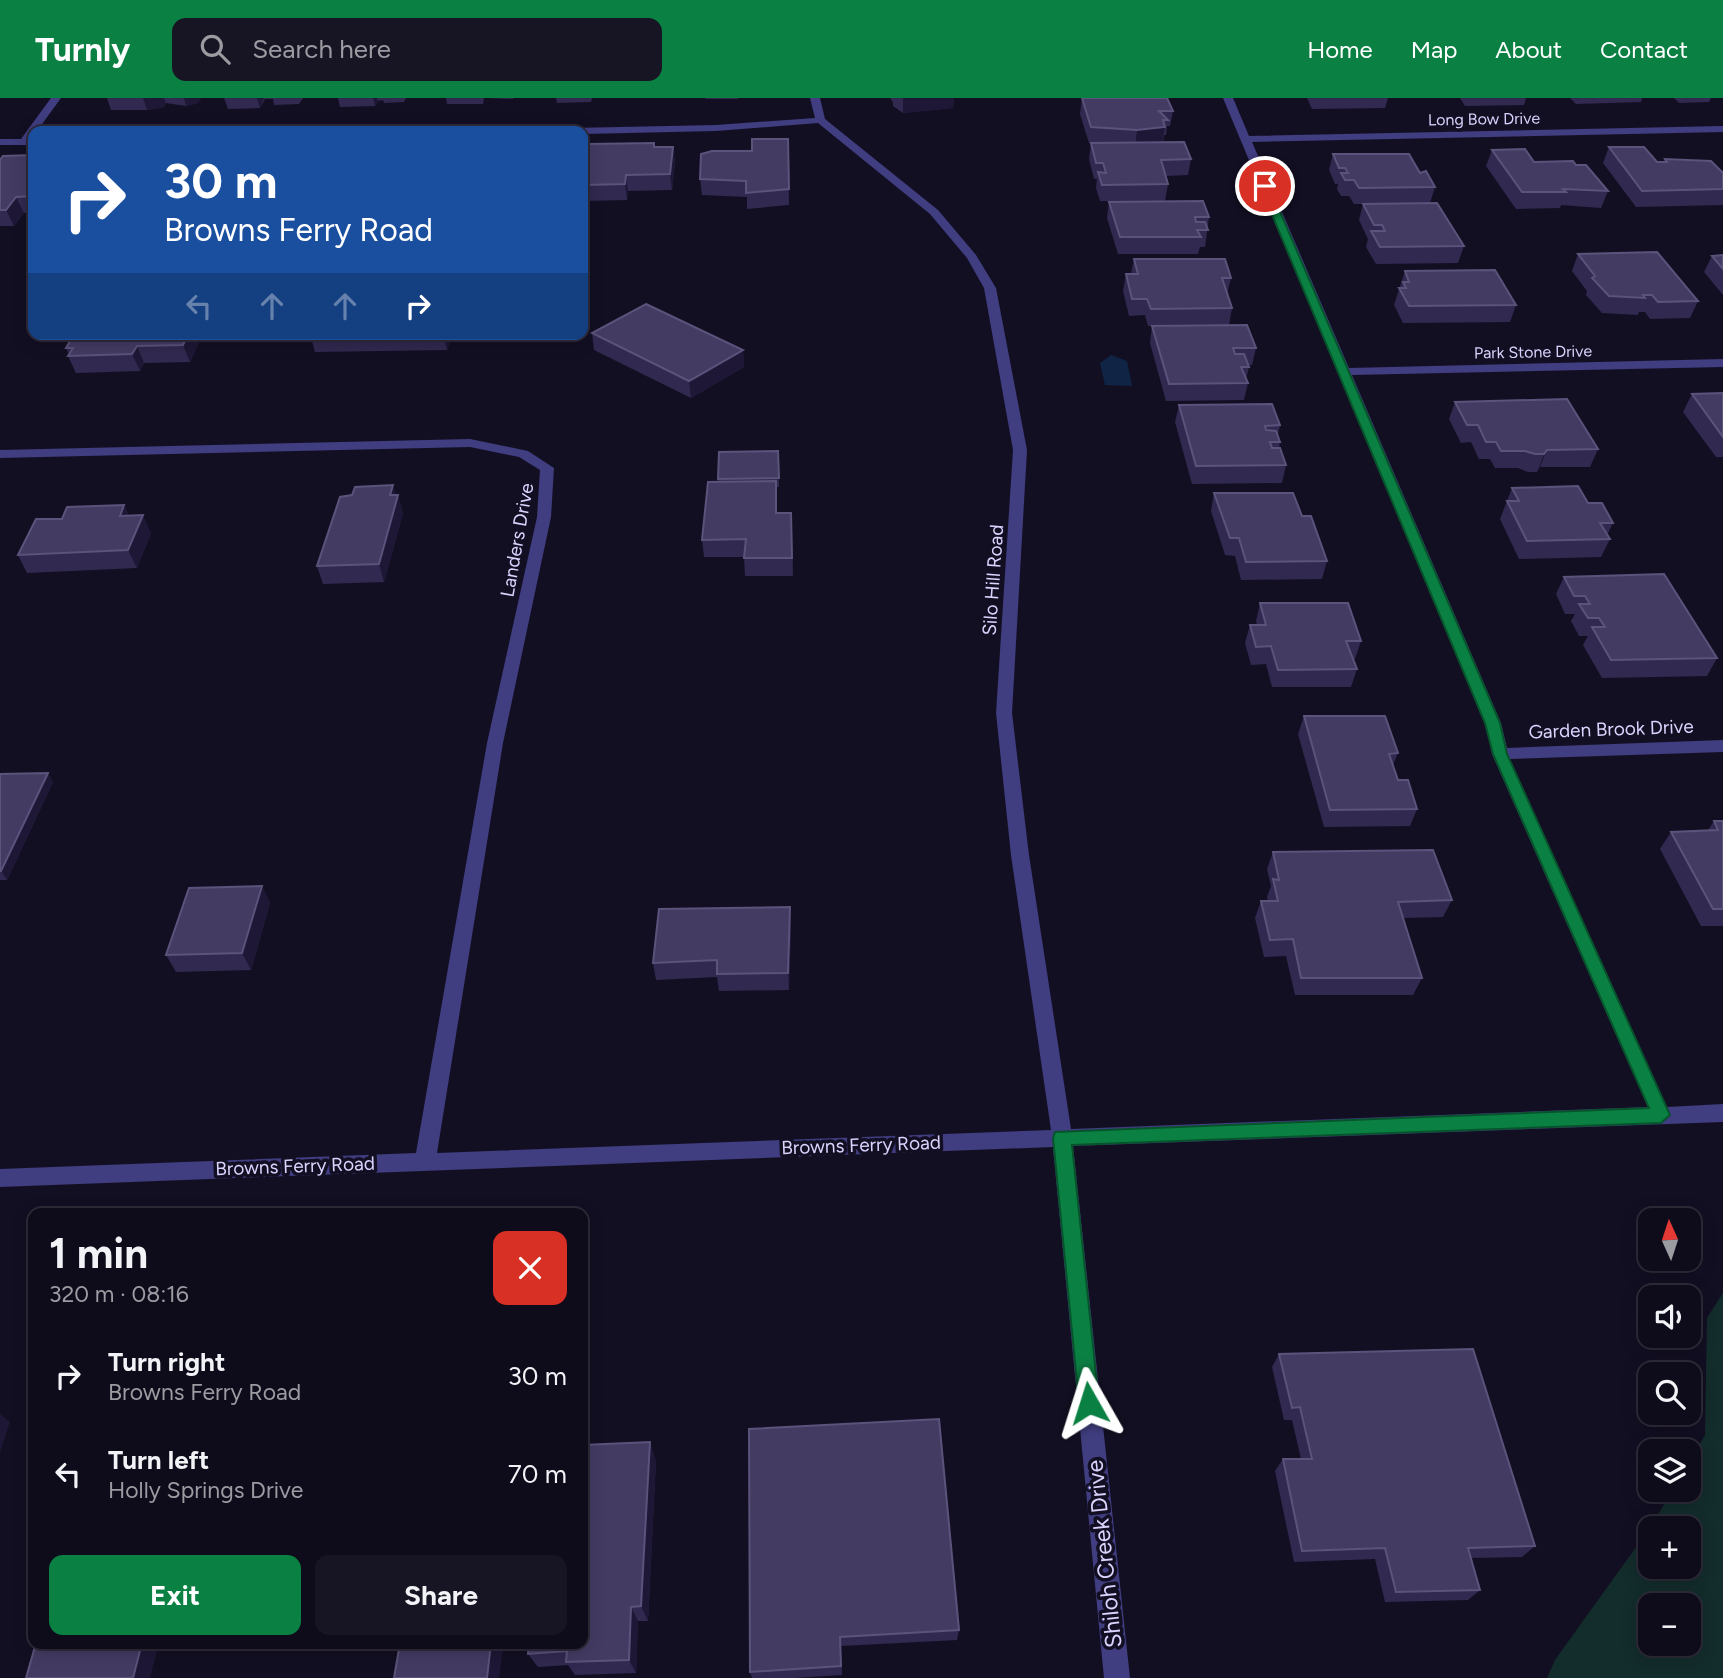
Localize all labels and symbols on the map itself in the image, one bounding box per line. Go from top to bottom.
street label: Long Bow Drive [1428,109,1541,129]
pin [1235,156,1295,216]
street label: Park Stone Drive [1474,341,1592,363]
street label: Landers Drive [496,481,538,599]
street label: Silo Hill Road [978,524,1008,636]
street label: Garden Brook Drive [1528,715,1694,743]
street label: Browns Ferry Road [781,1131,941,1159]
street label: Browns Ferry Road [215,1152,375,1180]
north arrow [1638,1208,1701,1270]
position arrow [1052,1366,1126,1440]
street label: Shiloh Creek Drive [1080,1459,1128,1649]

